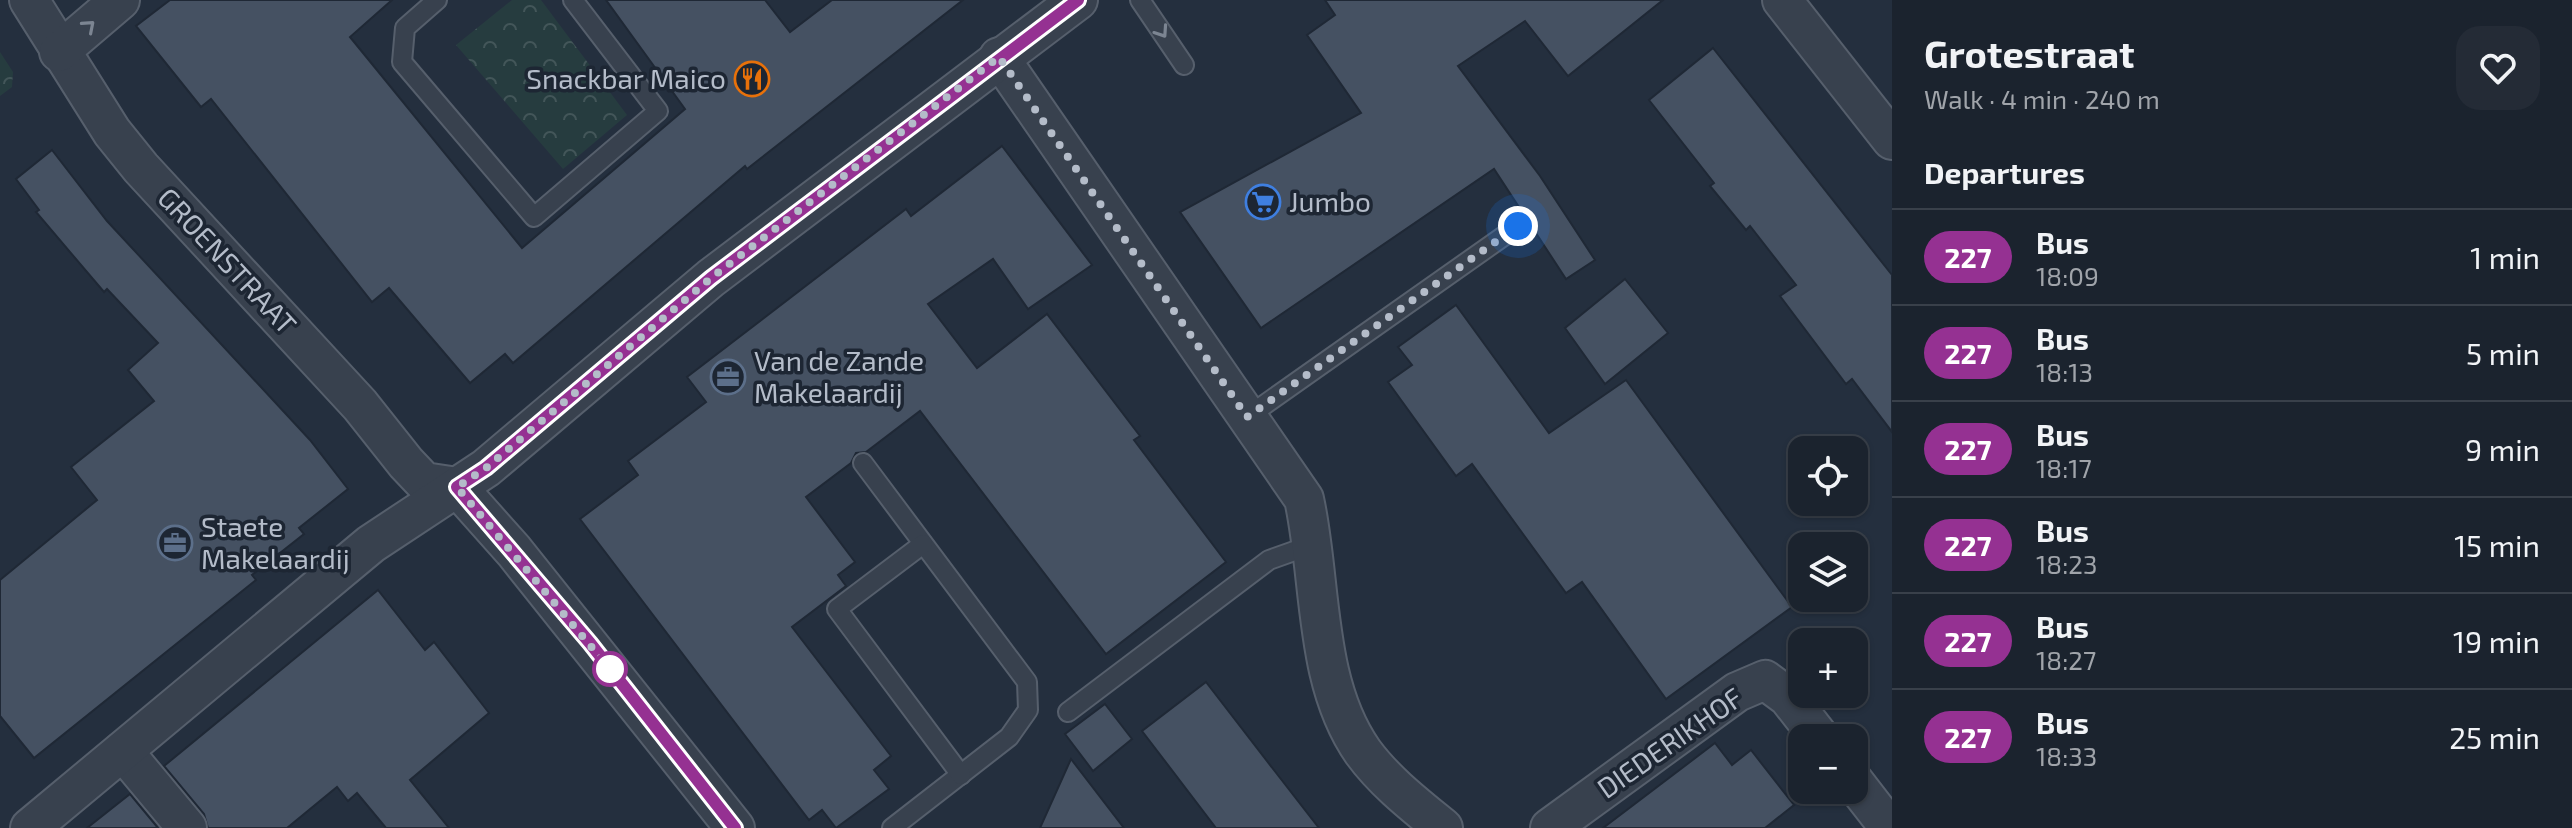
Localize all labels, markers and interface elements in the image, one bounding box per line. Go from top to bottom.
one-way arrow [80,21,95,36]
one-way arrow [1152,24,1167,38]
button: heart [2456,26,2540,110]
text: Grotestraat [1924,30,2135,76]
restaurant icon: Snackbar Maico [733,60,771,98]
place label: Snackbar Maico [526,61,726,95]
text: Walk · 4 min · 240 m [1924,83,2160,114]
text: Departures [1924,154,2085,190]
street label: GROENSTRAAT [151,180,304,341]
supermarket icon: Jumbo [1244,183,1282,221]
place label: Jumbo [1289,184,1371,218]
your location [1498,206,1538,246]
text: Bus [2036,224,2089,260]
text: 1 min [2470,239,2540,275]
text: 227 [1944,240,1992,274]
text: 18:09 [2036,260,2099,291]
text: Bus [2036,320,2089,356]
text: 5 min [2466,335,2540,371]
text: 227 [1944,336,1992,370]
place label: Van de Zande Makelaardij [754,343,924,409]
text: 18:13 [2036,356,2093,387]
office icon: Van de Zande Makelaardij [709,358,747,396]
text: Bus [2036,416,2089,452]
text: 9 min [2465,431,2540,467]
text: 227 [1944,432,1992,466]
map controls [1788,436,1868,804]
button: locate [1788,436,1868,516]
text: 18:17 [2036,452,2092,483]
place label: Staete Makelaardij [201,509,350,575]
text: Bus [2036,512,2089,548]
office icon: Staete Makelaardij [156,524,194,562]
text: 15 min [2454,527,2540,563]
text: 227 [1944,528,1992,562]
button: layers [1788,532,1868,612]
text: 18:23 [2036,548,2097,579]
text: Bus [2036,608,2089,644]
text: 19 min [2453,623,2540,659]
text: 227 [1944,624,1992,658]
button: + [1788,628,1868,708]
text: 18:27 [2036,644,2096,675]
unlabelled marker [593,652,627,686]
street label: DIEDERIKHOF [1590,680,1749,805]
text: Bus [2036,704,2089,740]
text: 25 min [2449,719,2540,755]
text: 227 [1944,720,1992,754]
button: − [1788,724,1868,804]
text: 18:33 [2036,740,2097,771]

